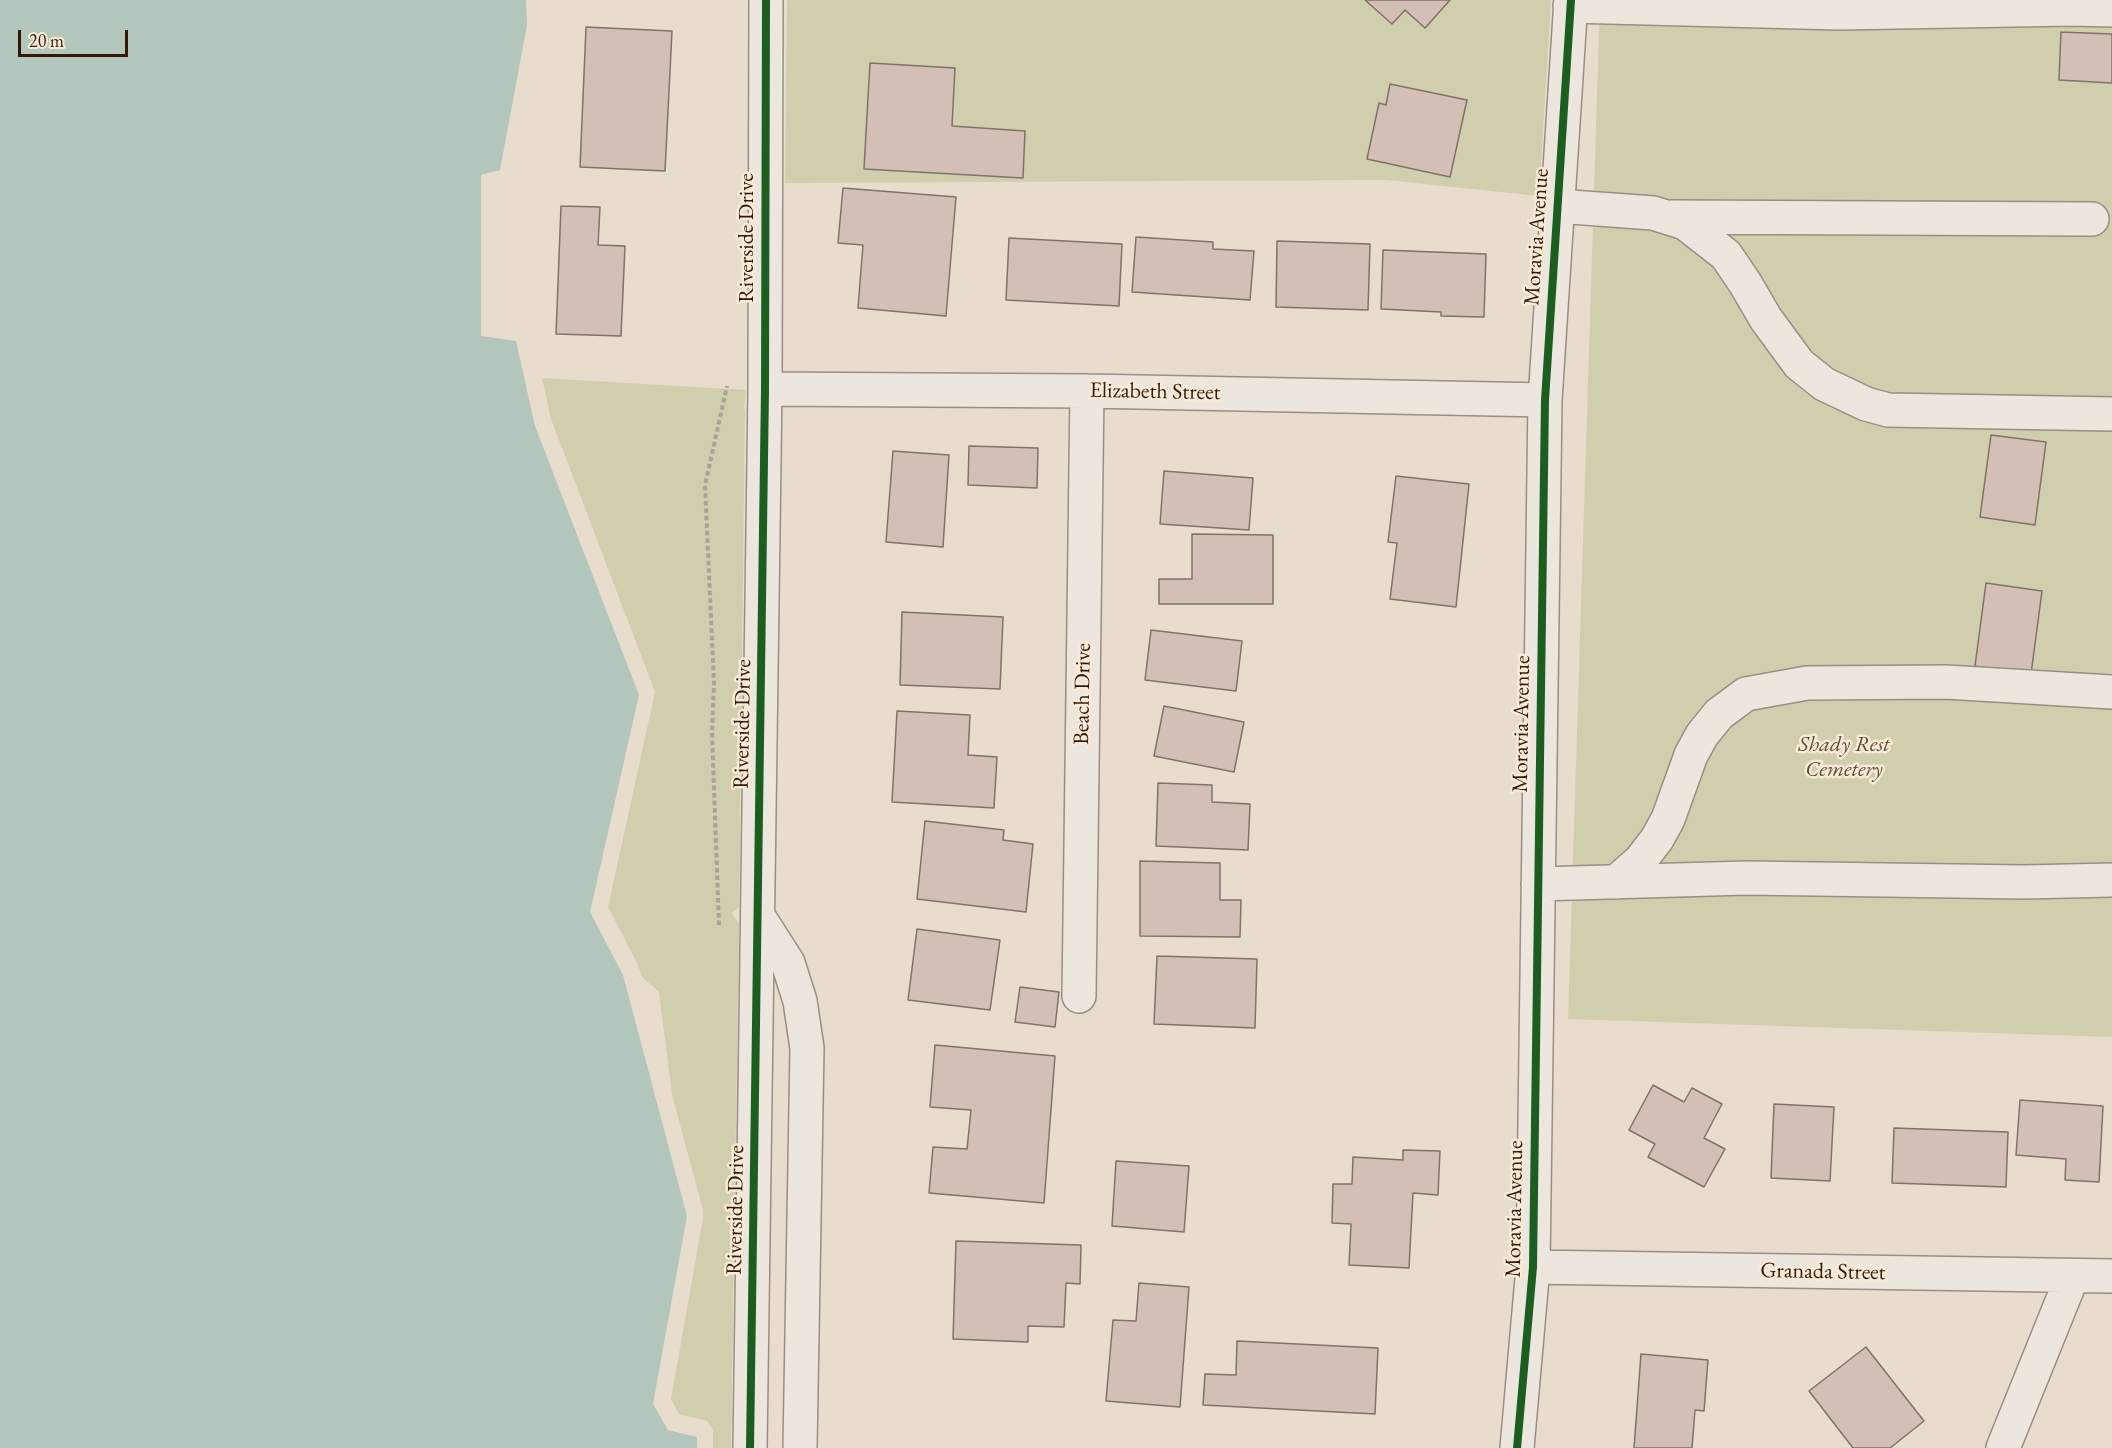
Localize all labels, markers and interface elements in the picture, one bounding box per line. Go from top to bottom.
scale bar [21,18,130,56]
text: 20 m [29,29,64,52]
street label: Moravia Avenue [1519,168,1555,306]
street label: Riverside Drive [734,173,760,303]
street label: Elizabeth Street [1089,378,1221,406]
street label: Beach Drive [1069,643,1097,745]
street label: Moravia Avenue [1508,655,1536,793]
street label: Riverside Drive [729,659,757,789]
park label: Shady Rest Cemetery [1798,732,1890,784]
street label: Moravia Avenue [1501,1140,1529,1278]
street label: Riverside Drive [722,1145,750,1275]
street label: Granada Street [1760,1258,1886,1286]

